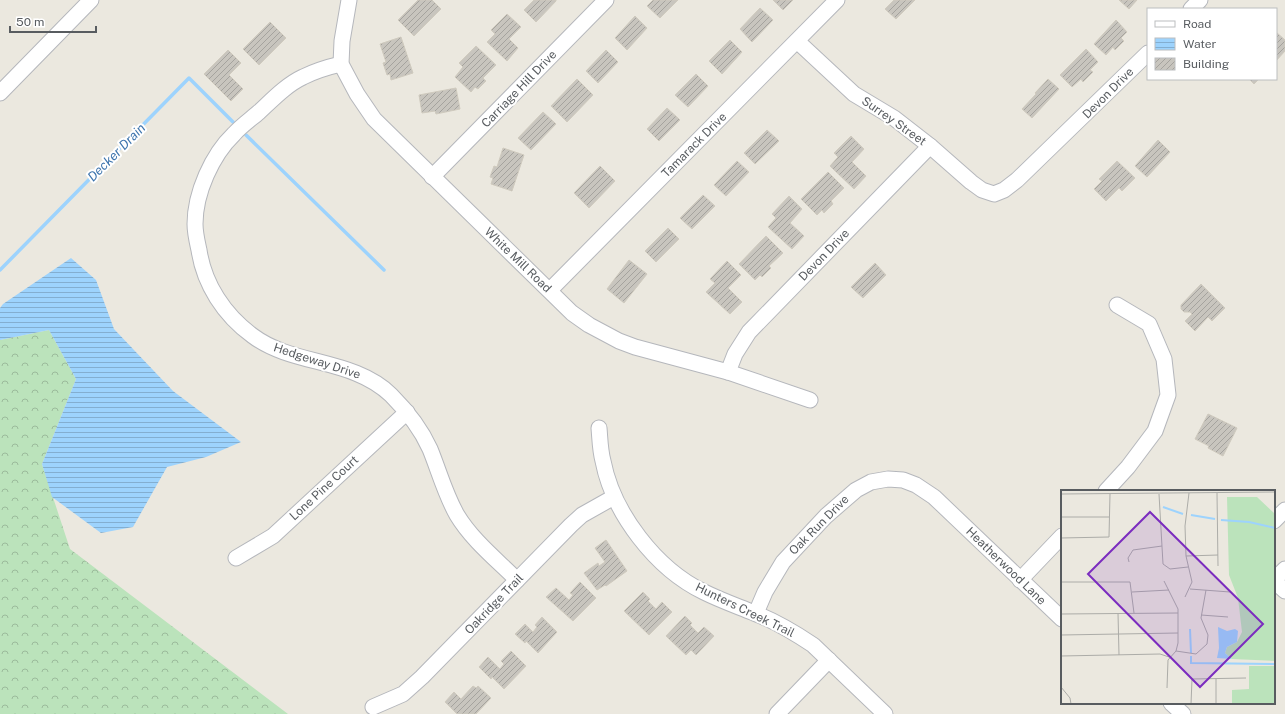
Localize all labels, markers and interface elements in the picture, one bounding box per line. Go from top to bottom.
scale bar [10,8,96,34]
legend [1147,8,1277,80]
text: 50 m [16,15,44,29]
text: Road [1183,17,1211,31]
text: Water [1183,37,1217,51]
street label: Carriage Hill Drive [479,47,559,130]
text: Building [1183,57,1229,71]
street label: Devon Drive [1080,64,1137,121]
street label: Surrey Street [859,94,929,149]
street label: Tamarack Drive [659,110,729,180]
water label: Decker Drain [84,120,148,184]
street label: White Mill Road [482,225,554,295]
street label: Devon Drive [796,226,852,284]
street label: Hedgeway Drive [272,340,362,382]
street label: Lone Pine Court [287,452,361,523]
inset map [1061,490,1275,704]
street label: Oak Run Drive [786,492,852,558]
street label: Heatherwood Lane [963,524,1049,608]
street label: Oakridge Trail [462,571,526,637]
street label: Hunters Creek Trail [693,580,797,640]

